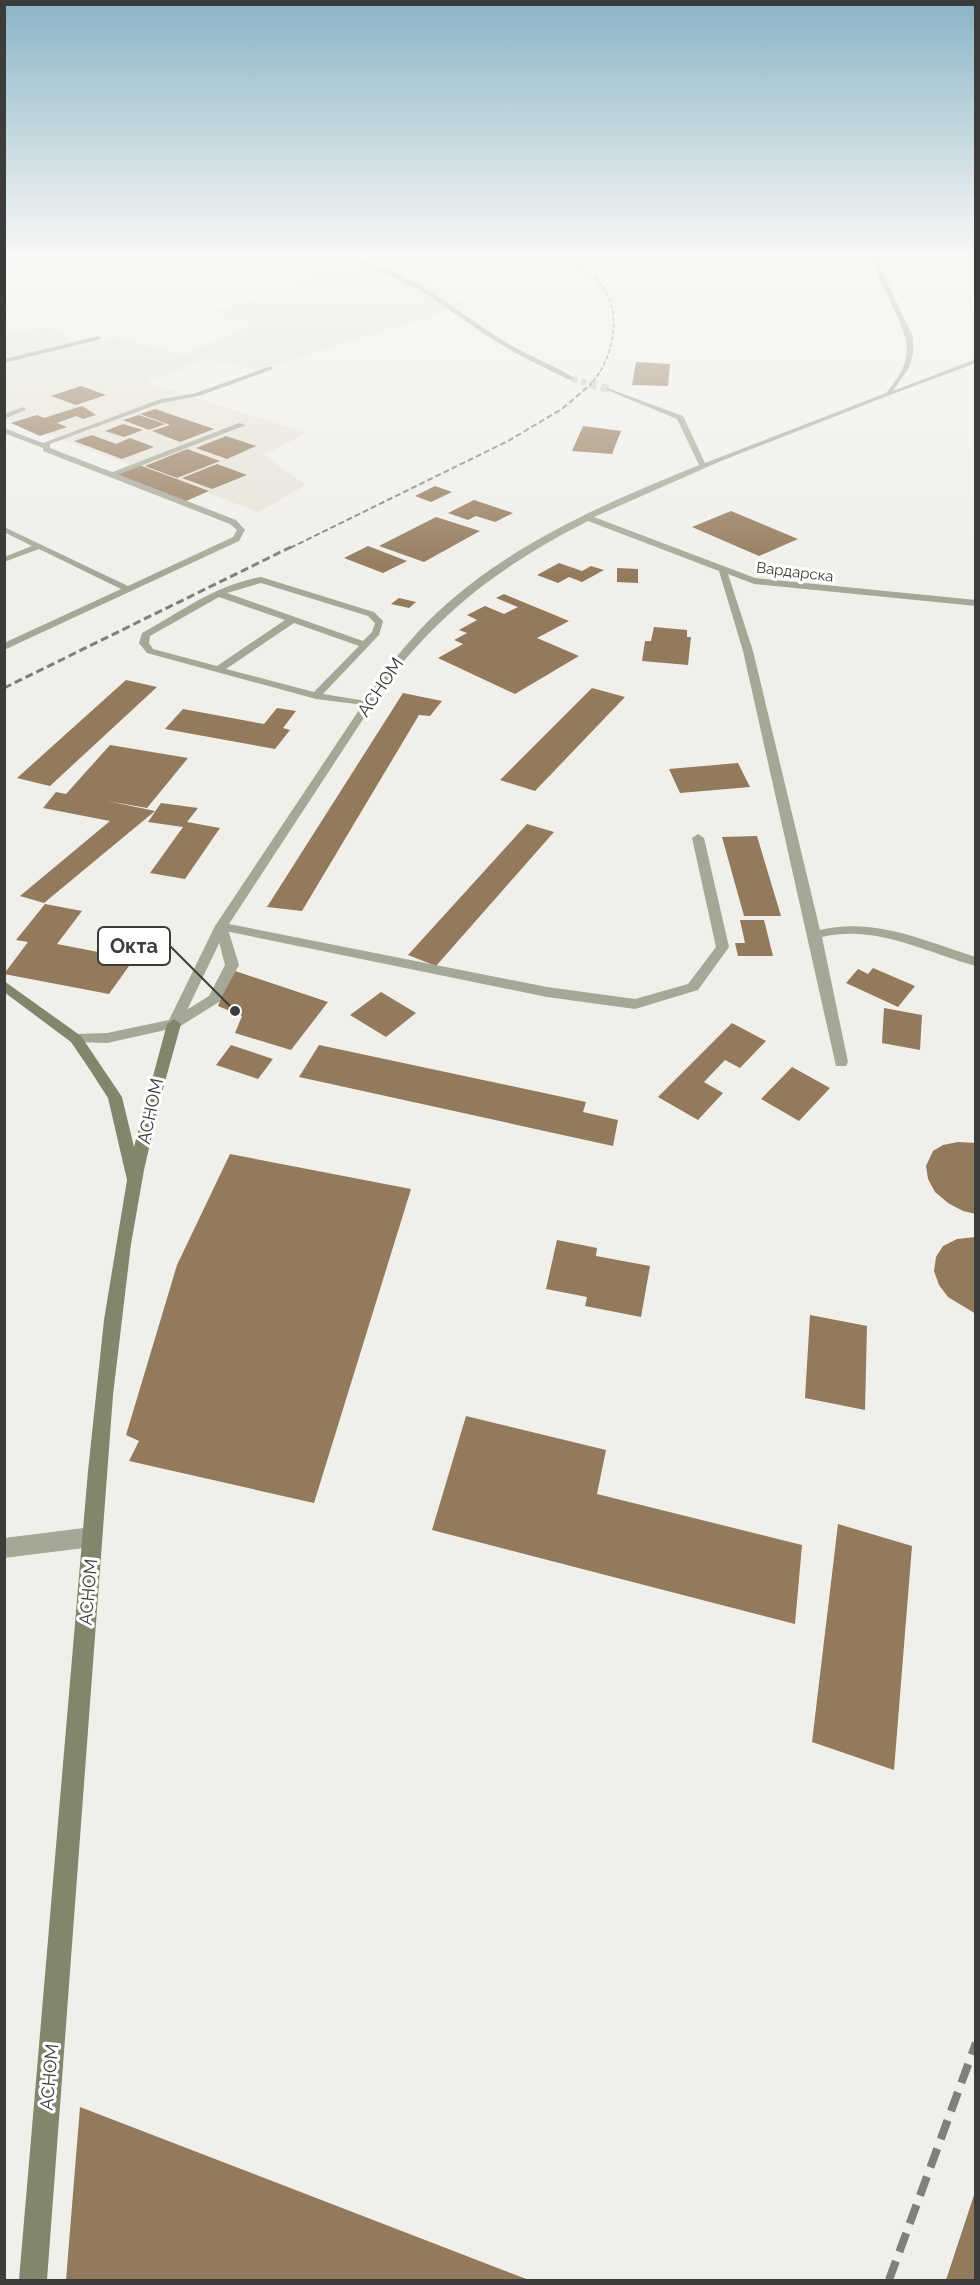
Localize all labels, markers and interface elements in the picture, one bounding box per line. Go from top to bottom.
street label: Вардарска [755,558,835,586]
street label: АСНОМ [353,654,407,720]
callout: Окта [98,927,170,965]
text: Окта [110,934,158,958]
street label: АСНОМ [133,1076,167,1146]
street label: АСНОМ [75,1558,101,1626]
street label: АСНОМ [36,2043,62,2111]

